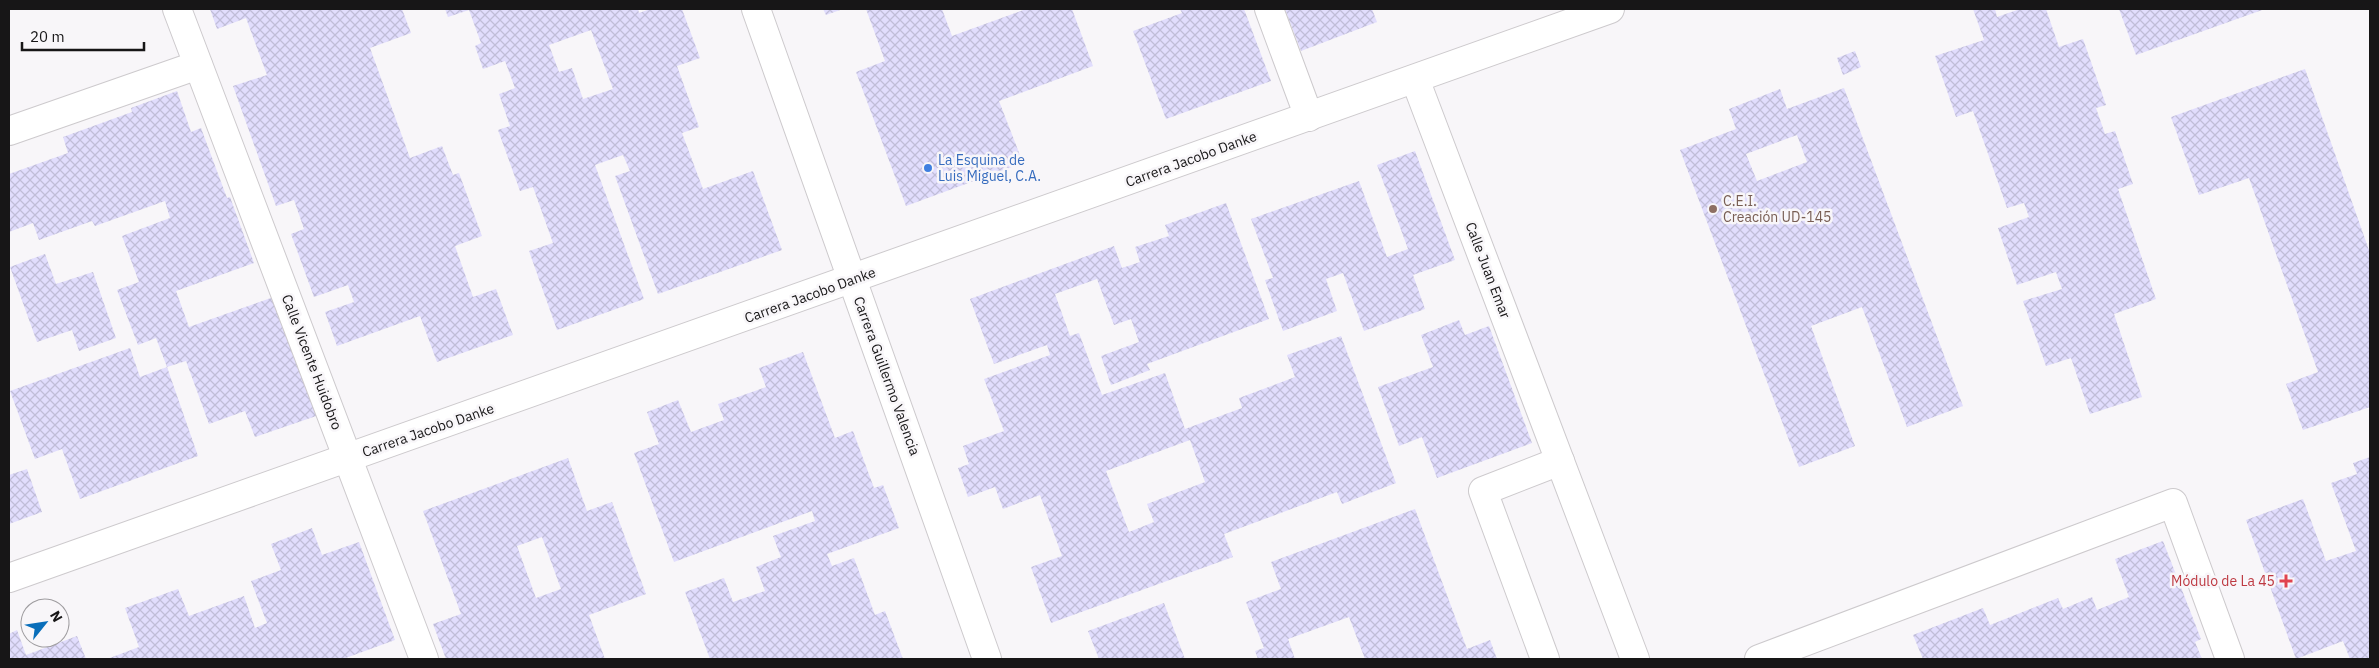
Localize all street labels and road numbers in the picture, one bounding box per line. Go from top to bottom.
street label: Carrera Jacobo Danke [1123,127,1259,191]
street label: Calle Juan Emar [1461,219,1515,321]
street label: Carrera Jacobo Danke [742,263,878,327]
street label: Calle Vicente Huidobro [278,292,346,432]
street label: Carrera Guillermo Valencia [850,294,924,458]
street label: Carrera Jacobo Danke [360,399,497,461]

